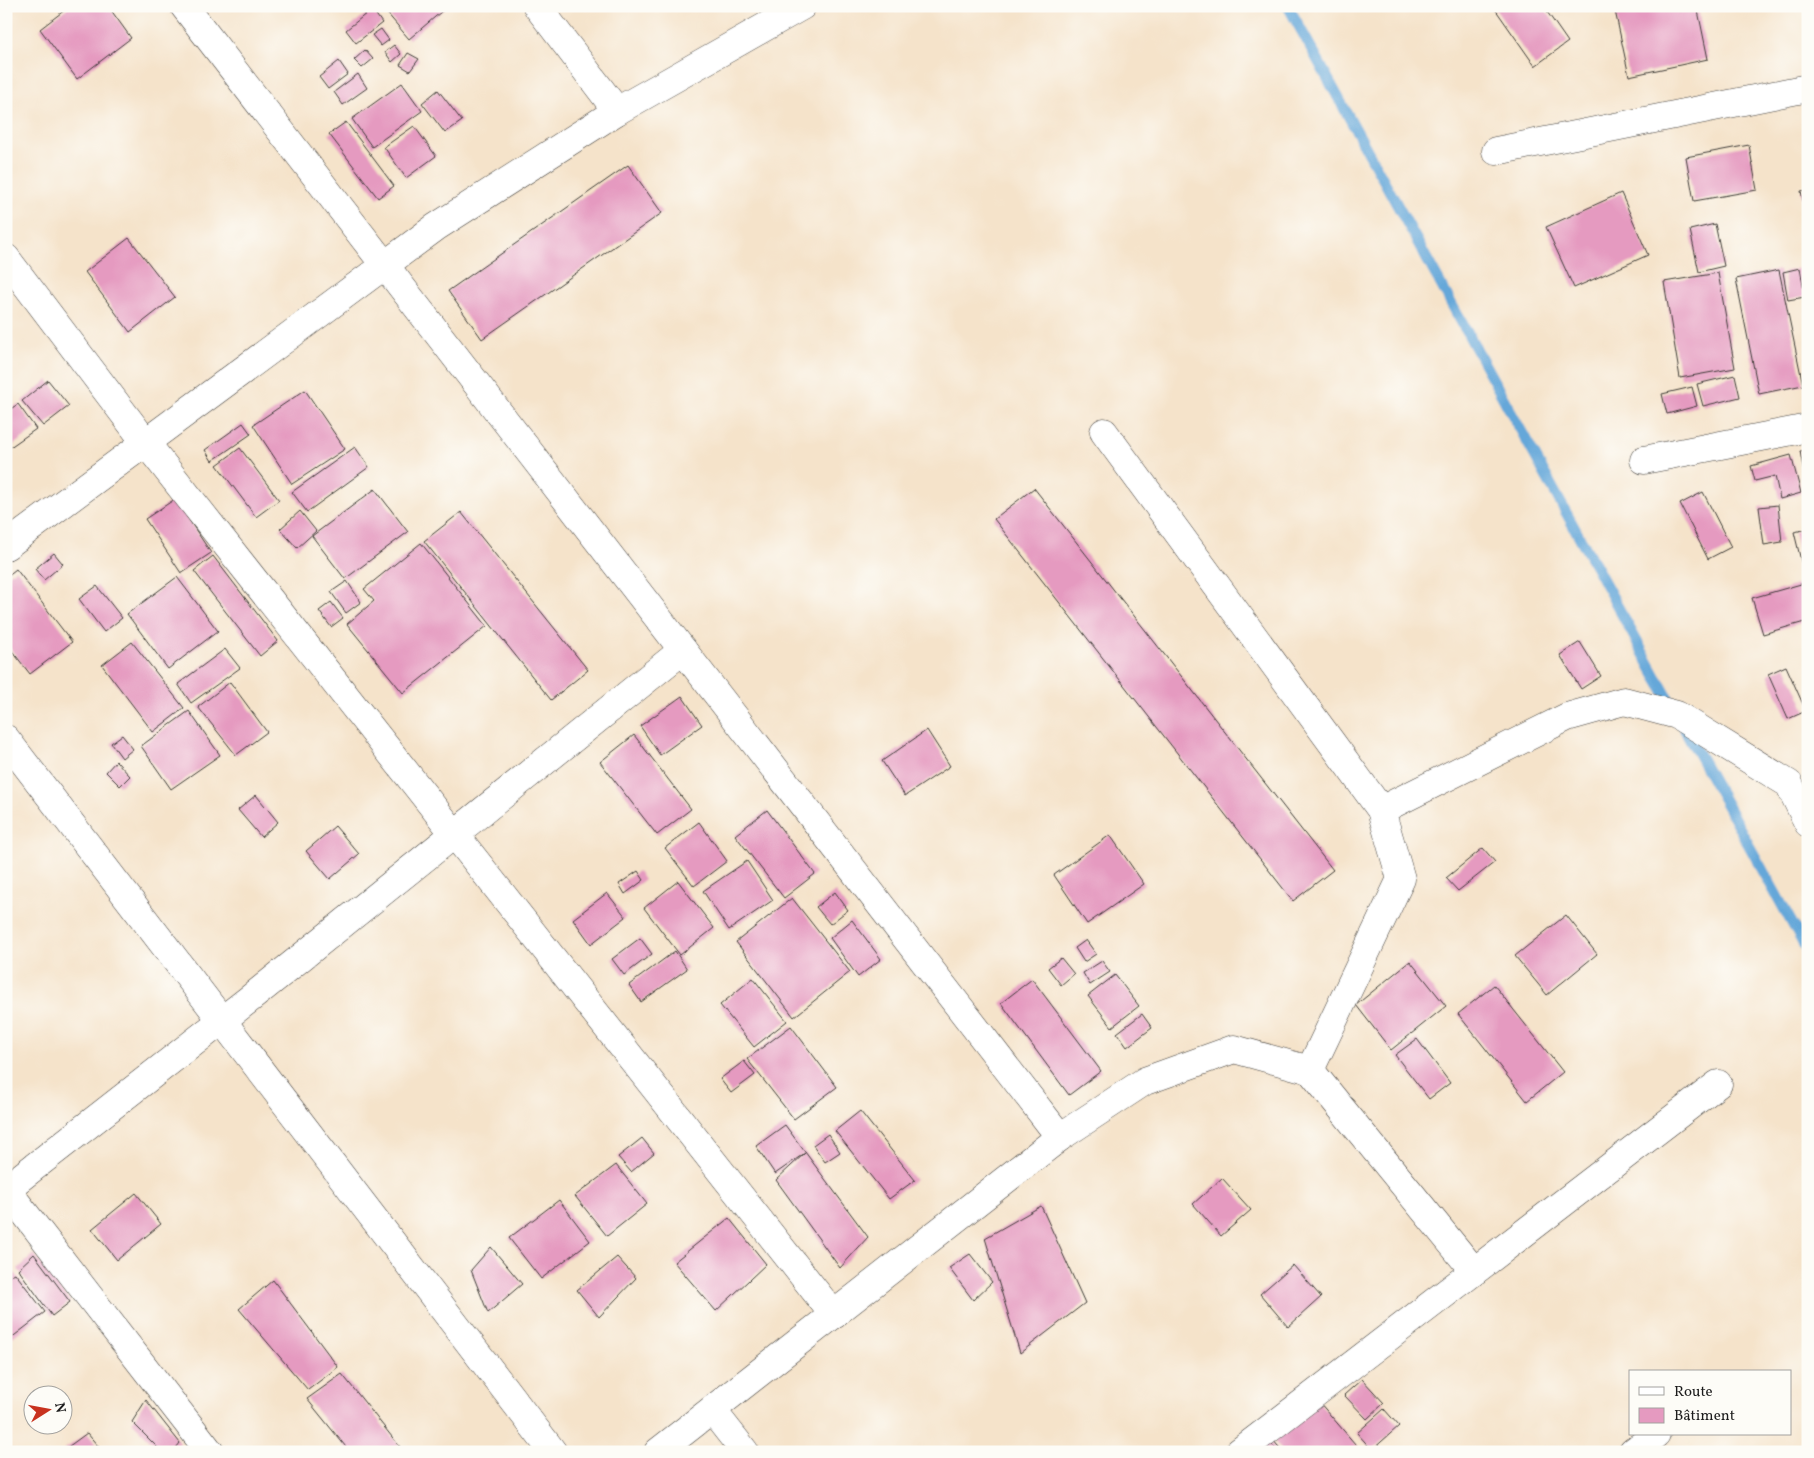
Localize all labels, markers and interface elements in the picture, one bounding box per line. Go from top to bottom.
legend [1629,1370,1792,1436]
text: Route [1674,1382,1713,1403]
north arrow [22,1386,72,1436]
text: N [49,1401,70,1415]
text: Bâtiment [1674,1406,1735,1427]

